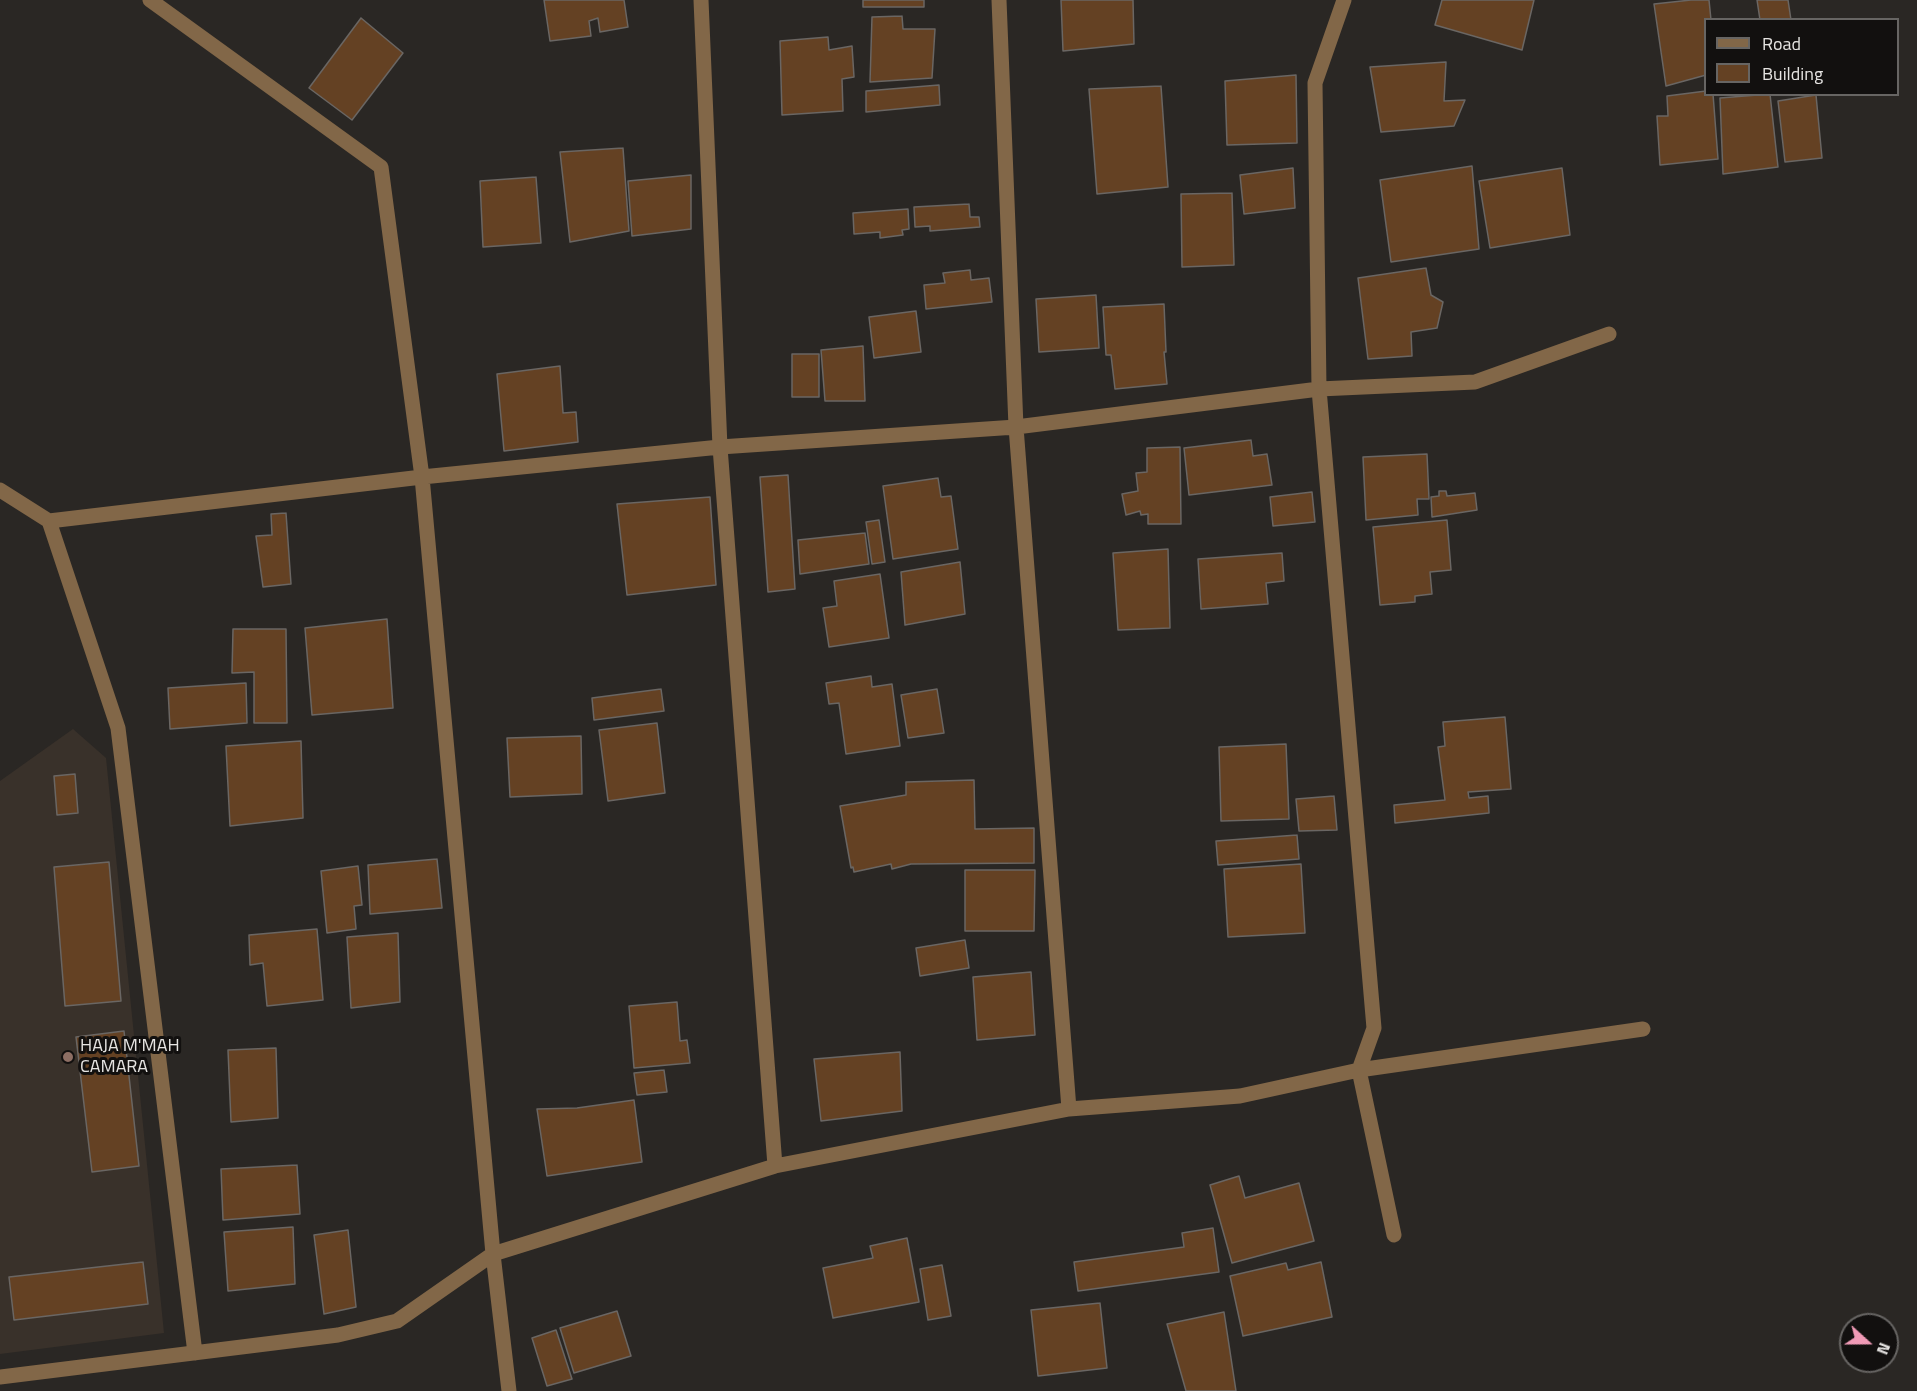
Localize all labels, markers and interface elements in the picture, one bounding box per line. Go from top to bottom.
legend [1704,18,1899,96]
text: Road [1762,30,1801,57]
text: Building [1762,60,1823,87]
place label: HAJA M'MAH CAMARA [80,1036,180,1078]
marker: HAJA M'MAH CAMARA [61,1050,75,1064]
north arrow [1839,1313,1899,1373]
text: N [1871,1339,1897,1358]

